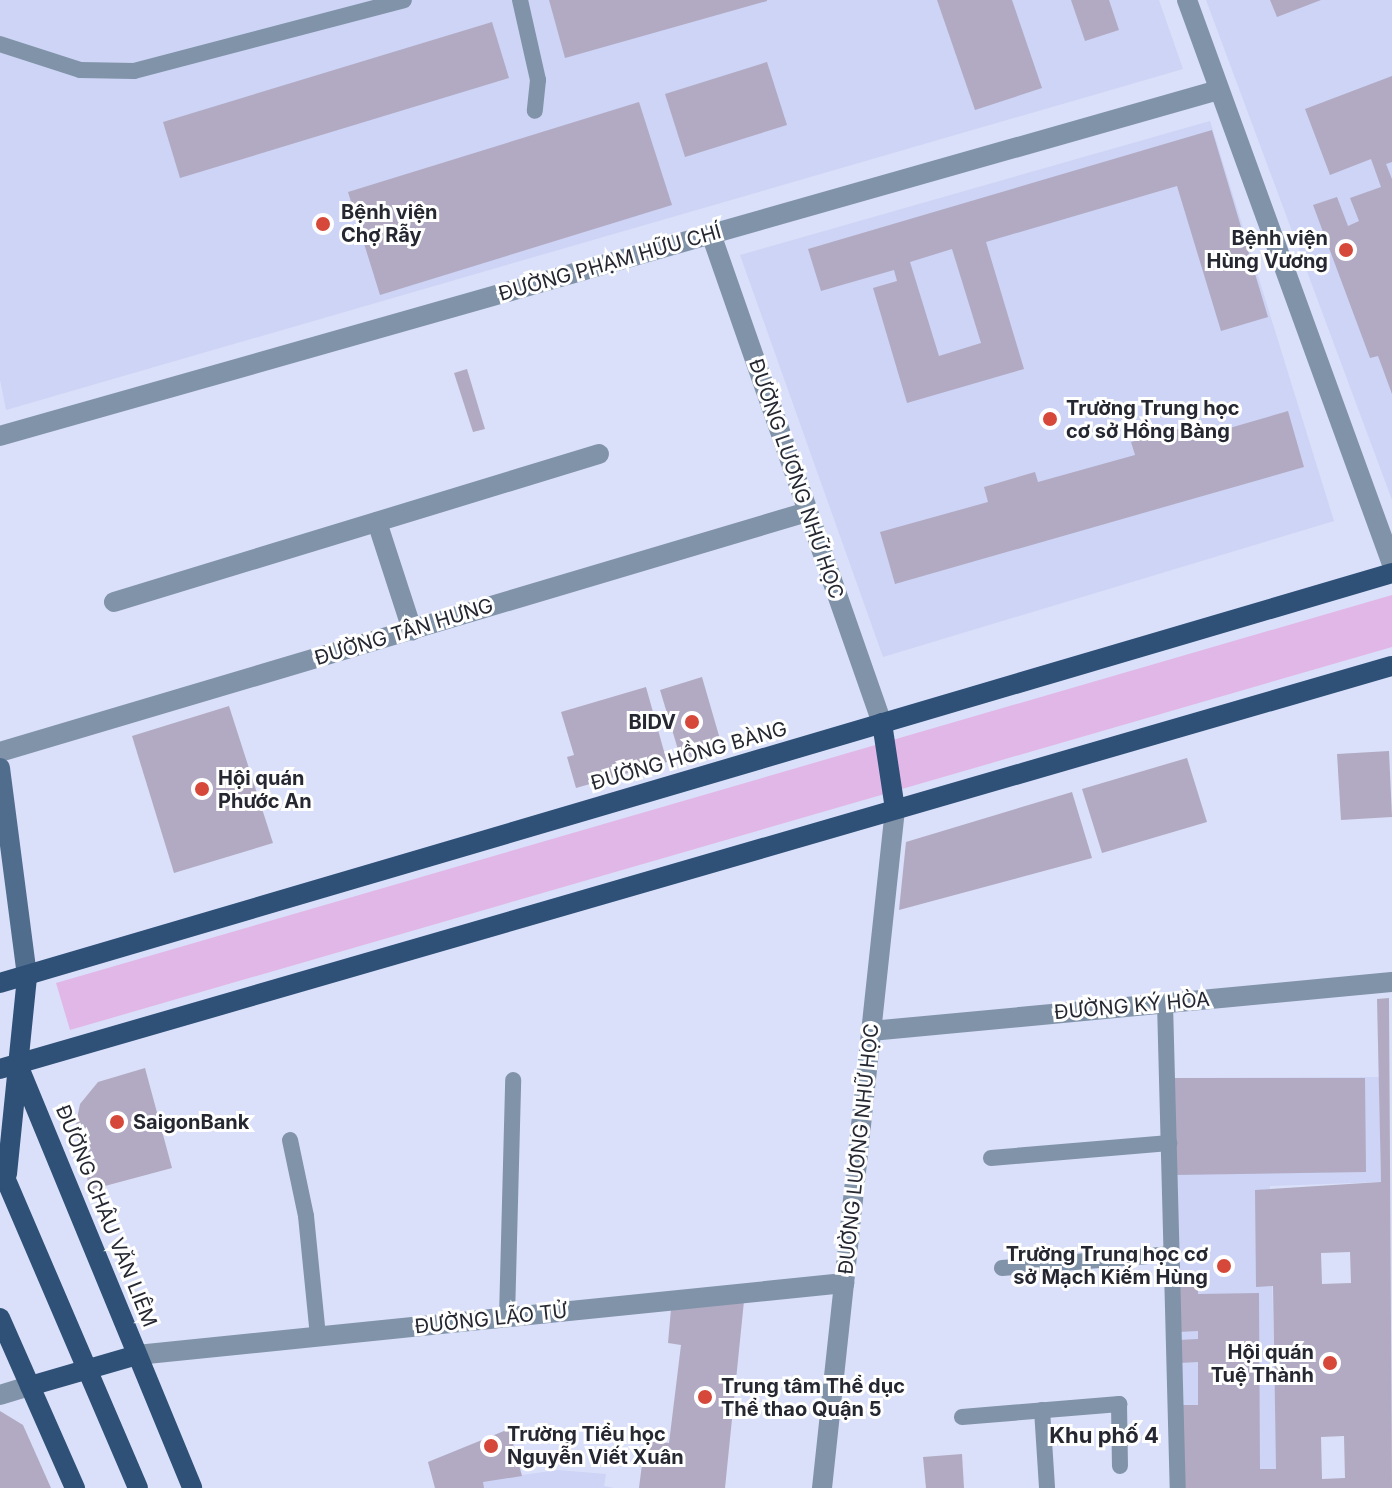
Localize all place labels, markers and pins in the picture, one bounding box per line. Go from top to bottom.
place label: Bệnh viện Chợ Rẫy [341,200,438,247]
marker: Bệnh viện Chợ Rẫy [312,213,334,235]
place label: Bệnh viện Hùng Vương [1206,226,1328,273]
marker: Bệnh viện Hùng Vương [1335,239,1357,261]
place label: Trường Trung học cơ sở Hồng Bàng [1066,396,1240,443]
marker: Trường Trung học cơ sở Hồng Bàng [1041,410,1059,428]
place label: BIDV [629,710,676,734]
marker: BIDV [683,713,701,731]
place label: Hội quán Phước An [218,766,312,813]
marker: Hội quán Phước An [193,780,211,798]
place label: SaigonBank [133,1110,249,1134]
marker: SaigonBank [108,1113,126,1131]
place label: Trường Trung học cơ sở Mạch Kiếm Hùng [1006,1242,1208,1289]
marker: Trường Trung học cơ sở Mạch Kiếm Hùng [1215,1257,1233,1275]
place label: Hội quán Tuệ Thành [1211,1340,1314,1387]
marker: Hội quán Tuệ Thành [1321,1354,1339,1372]
place label: Trung tâm Thể dục Thể thao Quận 5 [721,1374,905,1421]
marker: Trung tâm Thể dục Thể thao Quận 5 [696,1388,714,1406]
place label: Trường Tiểu học Nguyễn Viết Xuân [507,1422,684,1469]
marker: Trường Tiểu học Nguyễn Viết Xuân [482,1437,500,1455]

